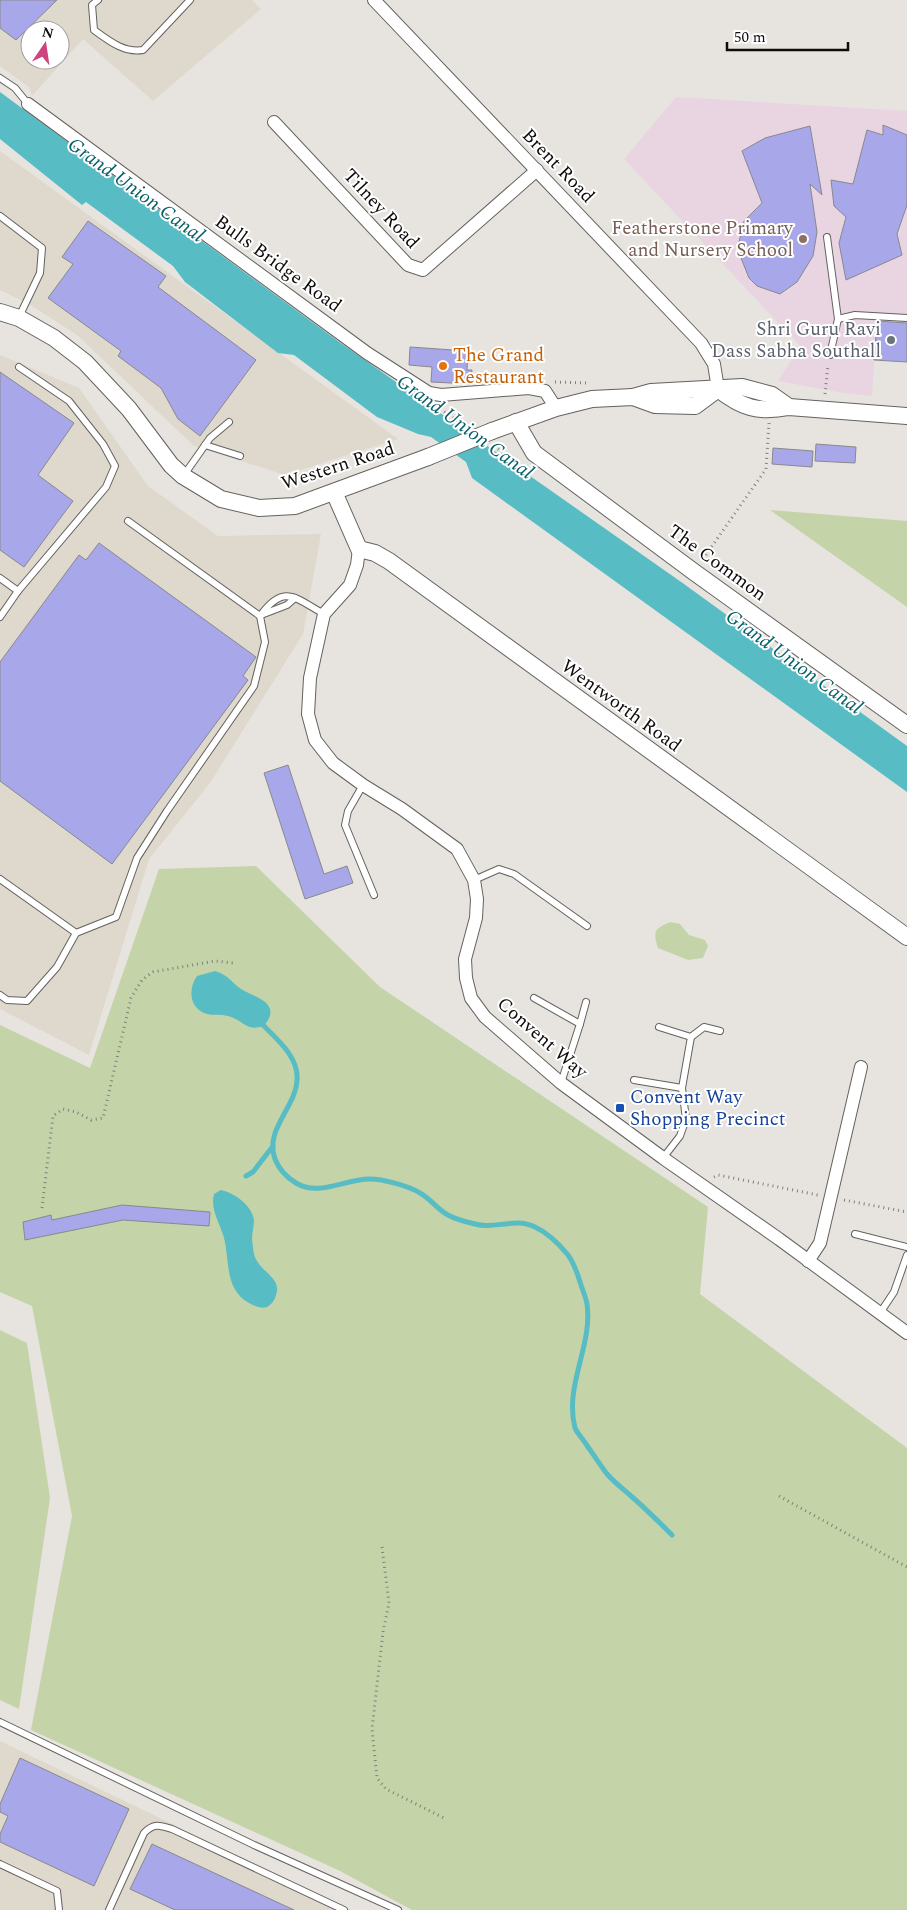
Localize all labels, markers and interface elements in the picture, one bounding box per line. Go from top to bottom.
north arrow [20,20,70,70]
scale bar [727,20,848,52]
text: N [40,21,56,44]
text: 50 m [734,26,766,49]
street label: Brent Road [515,122,601,210]
water label: Grand Union Canal [61,130,211,250]
street label: Tilney Road [336,162,426,256]
street label: Bulls Bridge Road [208,208,348,320]
place label: Featherstone Primary and Nursery School [611,214,794,265]
marker: Featherstone Primary and Nursery School [797,233,809,245]
place label: Shri Guru Ravi Dass Sabha Southall [711,315,881,366]
marker: Shri Guru Ravi Dass Sabha Southall [885,334,897,346]
place label: The Grand Restaurant [453,341,545,392]
marker: The Grand Restaurant [437,360,449,372]
water label: Grand Union Canal [390,367,540,487]
street label: Western Road [278,434,398,498]
street label: The Common [662,517,772,609]
water label: Grand Union Canal [719,602,869,722]
street label: Wentworth Road [555,652,687,760]
street label: Convent Way [490,990,595,1086]
place label: Convent Way Shopping Precinct [630,1083,786,1134]
marker: Convent Way Shopping Precinct [614,1102,626,1114]

